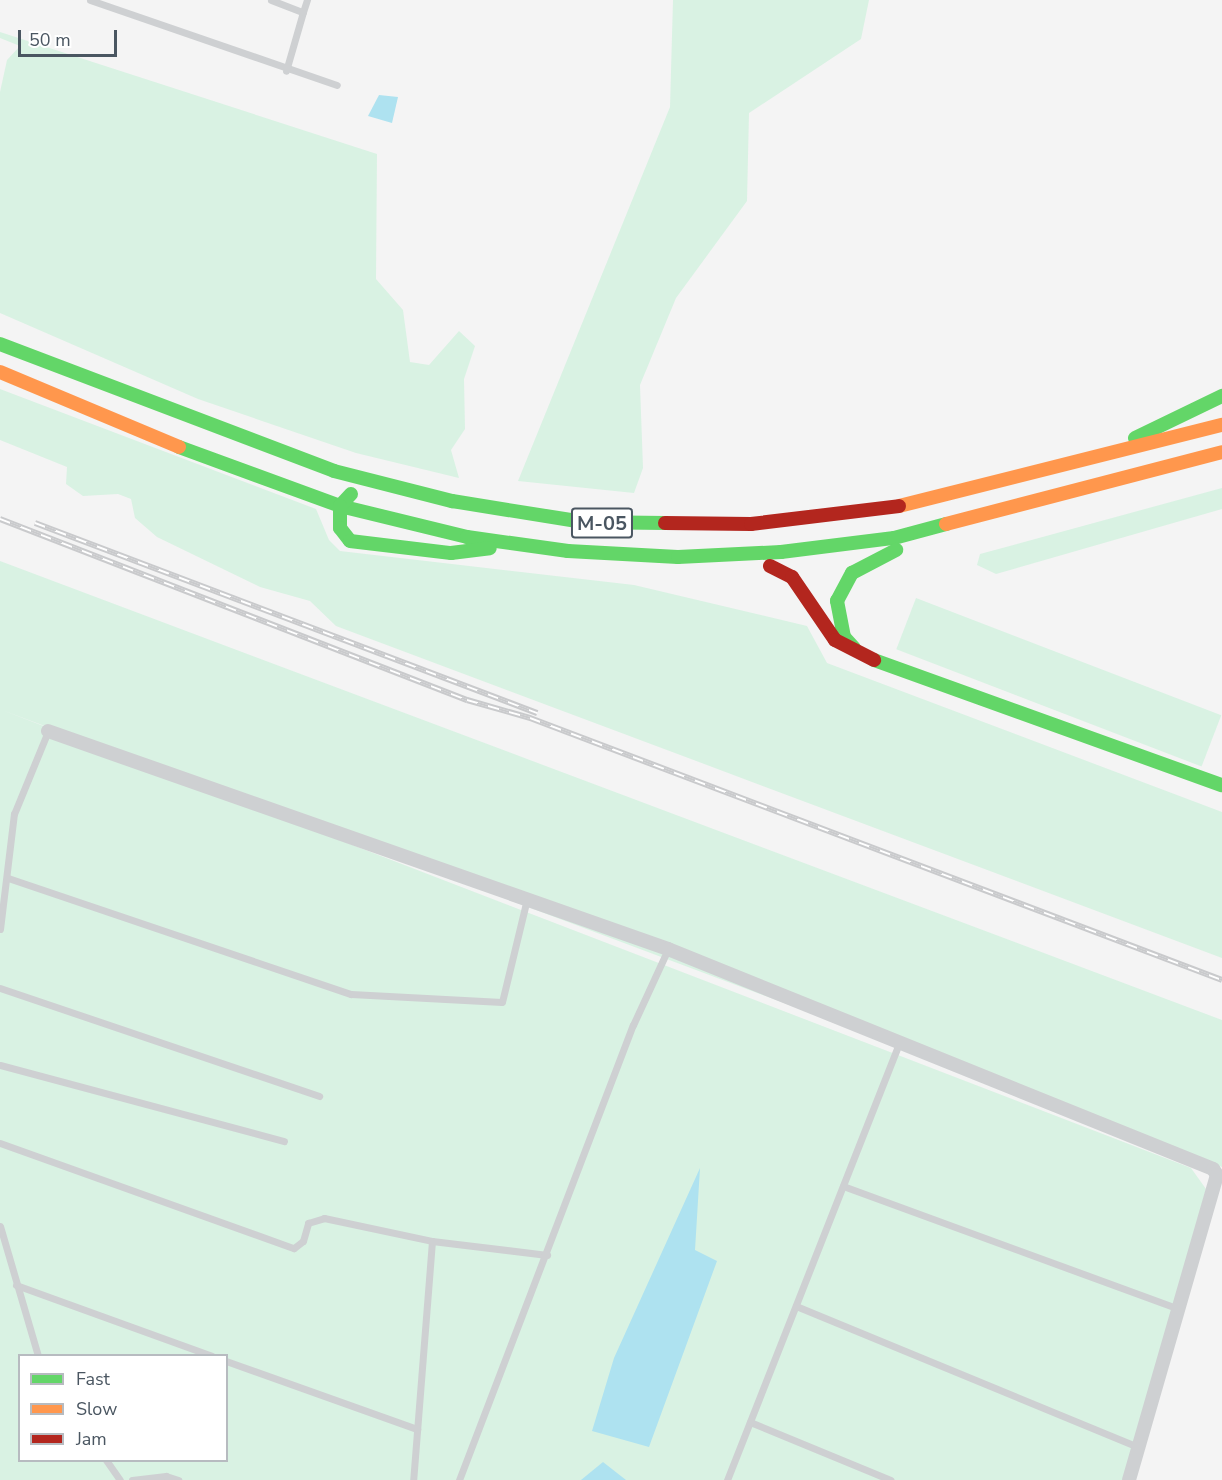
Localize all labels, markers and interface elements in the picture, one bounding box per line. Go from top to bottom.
scale bar [21,18,120,56]
text: 50 m [29,28,71,52]
road number: М-05 [570,506,634,540]
legend [18,1354,228,1462]
text: Fast [76,1367,110,1391]
text: Slow [76,1397,117,1421]
text: Jam [76,1427,107,1451]

